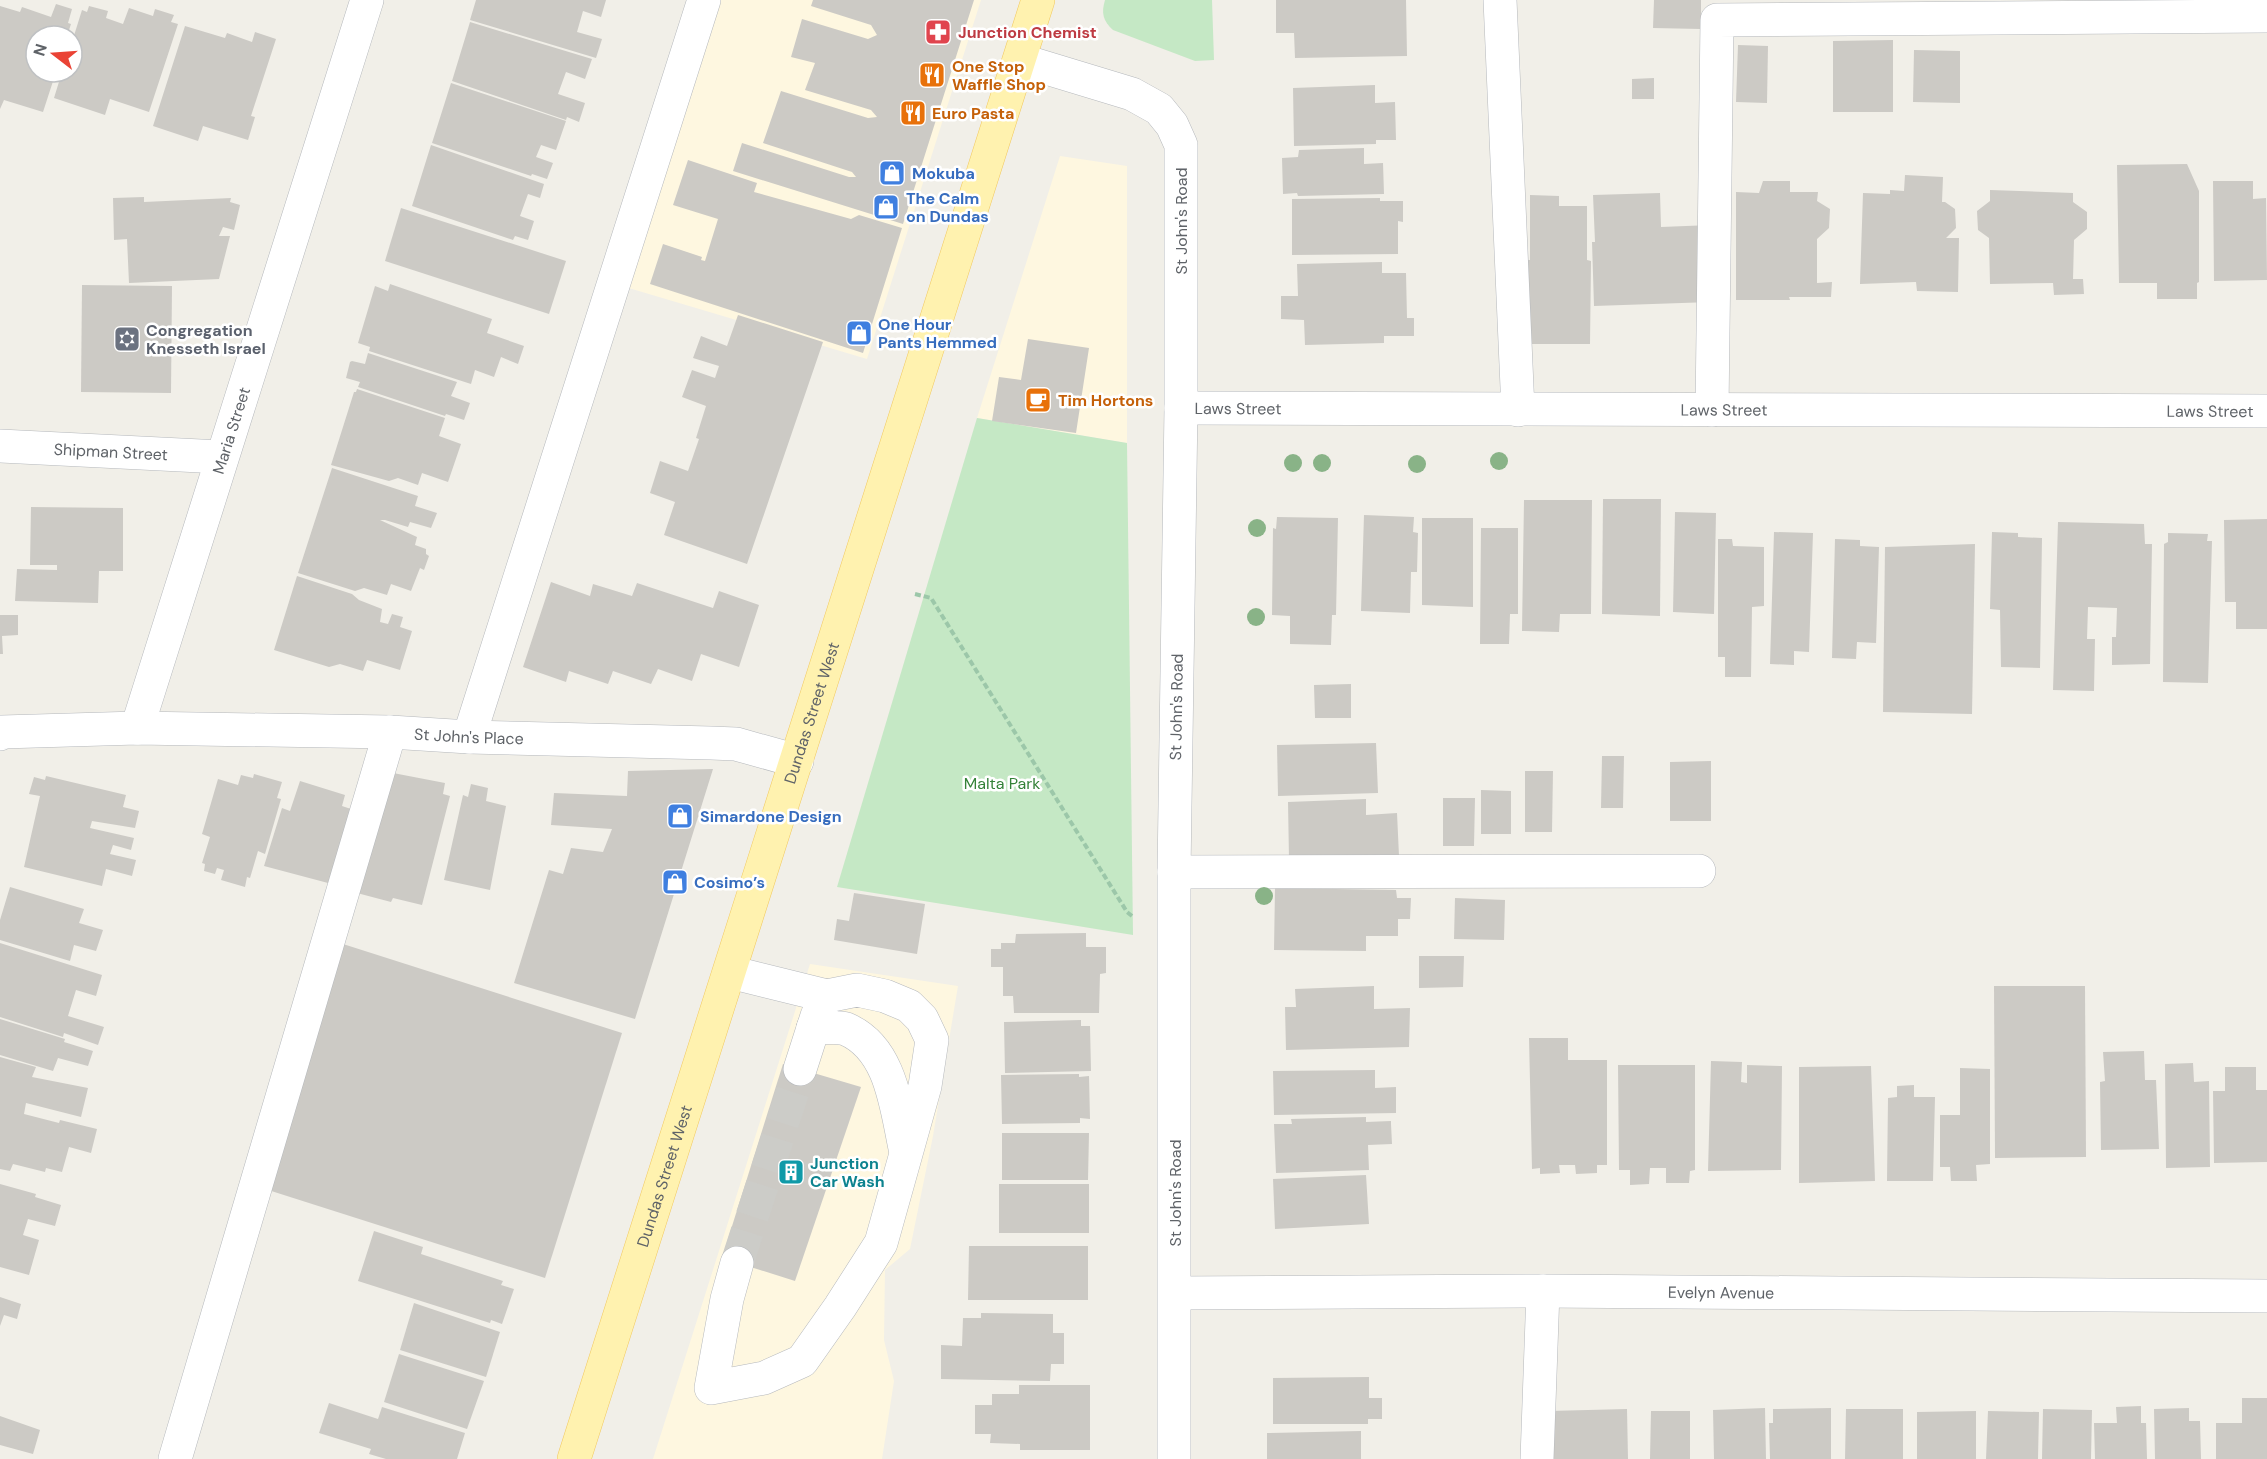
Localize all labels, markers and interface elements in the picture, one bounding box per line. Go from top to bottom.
pharmacy icon: Junction Chemist [923,17,953,47]
place label: Junction Chemist [958,22,1097,43]
north arrow [24,24,84,84]
text: N [28,41,52,58]
place label: One Stop Waffle Shop [952,56,1046,95]
restaurant icon: One Stop Waffle Shop [917,60,947,90]
restaurant icon: Euro Pasta [898,98,928,128]
place label: Euro Pasta [932,103,1014,124]
shop icon: Mokuba [877,158,907,188]
place label: Mokuba [912,163,975,184]
street label: St John's Road [1171,168,1192,274]
place label: The Calm on Dundas [906,188,989,227]
shop icon: The Calm on Dundas [871,192,901,222]
place label: One Hour Pants Hemmed [878,314,997,353]
shop icon: One Hour Pants Hemmed [844,318,874,348]
place label: Congregation Knesseth Israel [146,320,266,359]
synagogue icon: Congregation Knesseth Israel [112,324,142,354]
street label: Maria Street [208,384,255,477]
cafe icon: Tim Hortons [1023,385,1053,415]
place label: Tim Hortons [1058,390,1153,411]
street label: Laws Street [1195,398,1281,419]
street label: Laws Street [1681,399,1767,421]
street label: Laws Street [2167,401,2253,422]
street label: Shipman Street [53,439,168,465]
street label: Dundas Street West [779,639,844,787]
street label: St John's Road [1165,653,1188,761]
street label: St John's Place [414,724,524,749]
park label: Malta Park [964,773,1040,794]
shop icon: Simardone Design [665,801,695,831]
place label: Simardone Design [700,806,842,827]
shop icon: Cosimo’s [660,867,690,897]
place label: Cosimo’s [694,872,765,893]
street label: Dundas Street West [632,1102,697,1250]
street label: St John's Road [1165,1140,1186,1246]
place label: Junction Car Wash [810,1153,885,1192]
building icon: Junction Car Wash [776,1157,806,1187]
street label: Evelyn Avenue [1668,1282,1774,1304]

